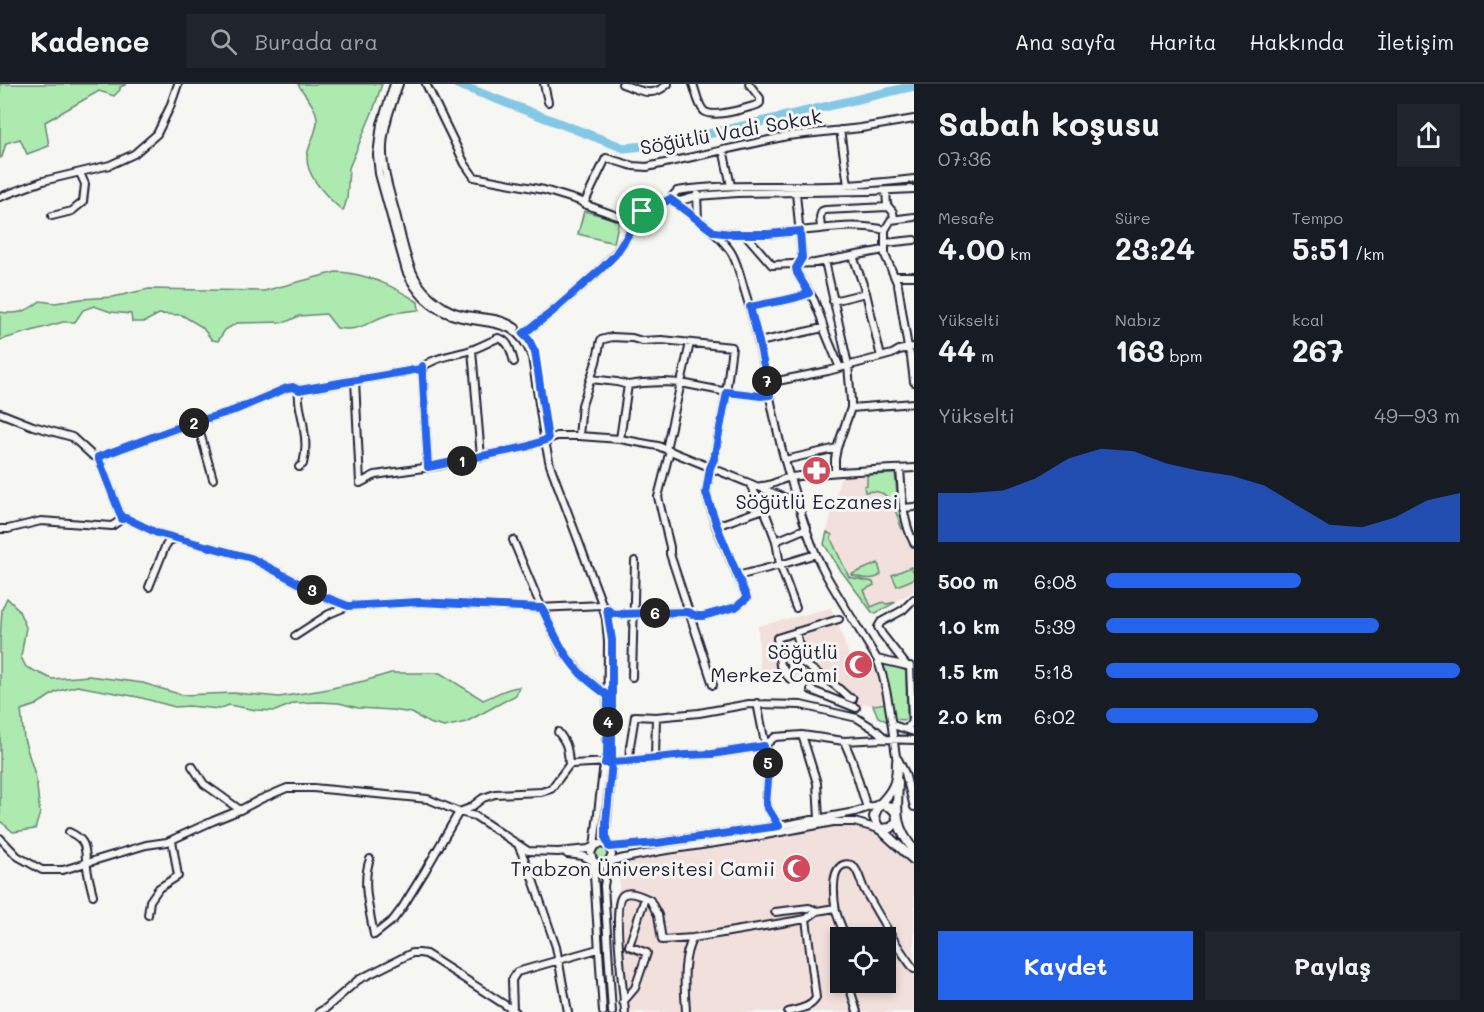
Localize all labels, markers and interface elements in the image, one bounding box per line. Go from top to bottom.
search box [186,14,606,68]
text: Kadence [30,23,150,59]
icon: search [207,25,240,58]
text: Burada ara [255,27,378,56]
text: Ana sayfa [1015,28,1116,55]
text: Harita [1149,28,1217,55]
text: Hakkında [1250,28,1344,55]
text: İletişim [1377,28,1454,55]
text: Sabah koşusu [938,101,1160,144]
street label: Söğütlü Vadi Sokak [638,102,824,160]
button: share [1397,104,1460,167]
text: 07:36 [938,145,991,171]
pin [616,185,667,236]
icon: arrive [625,194,658,227]
text: Mesafe [938,207,995,228]
text: Süre [1115,207,1151,228]
text: Tempo [1292,207,1343,228]
text: 4.00 [938,228,1005,268]
text: 23:24 [1115,228,1195,268]
text: 5:51 [1292,228,1350,268]
text: km [1005,243,1031,264]
text: /km [1350,243,1385,264]
text: Yükselti [938,309,999,330]
text: Nabız [1115,309,1161,330]
text: kcal [1292,309,1324,330]
text: 44 [938,330,976,370]
text: 163 [1115,330,1164,370]
text: 267 [1292,330,1344,370]
text: m [976,345,994,366]
text: bpm [1164,345,1202,366]
pin: 7 [752,366,782,396]
text: 7 [763,370,771,391]
text: Yükselti [938,402,1015,428]
text: 49–93 m [1374,402,1460,428]
pin: 2 [179,408,209,438]
text: 2 [190,412,198,433]
pin: 1 [447,446,477,476]
text: 1 [458,450,466,471]
pharmacy icon: Söğütlü Eczanesi [801,455,833,487]
place label: Söğütlü Eczanesi [736,488,898,514]
text: 500 m [938,568,998,594]
text: 6:08 [1034,568,1077,594]
pin: 3 [297,575,327,605]
text: 3 [307,579,317,600]
pin: 6 [640,598,670,628]
text: 6 [650,602,660,623]
text: 1.0 km [938,613,1000,639]
text: 5:39 [1034,613,1075,639]
place label: Söğütlü Merkez Cami [710,638,838,687]
mosque icon: Söğütlü Merkez Cami [843,648,875,680]
text: 1.5 km [938,658,999,684]
text: 5:18 [1034,658,1073,684]
text: 2.0 km [938,703,1002,729]
text: 6:02 [1034,703,1076,729]
pin: 4 [593,707,623,737]
text: 4 [603,711,613,732]
pin: 5 [753,748,783,778]
text: 5 [763,752,773,773]
mosque icon: Trabzon Üniversitesi Camii [780,853,812,885]
place label: Trabzon Üniversitesi Camii [510,855,775,881]
map controls [830,927,896,993]
button: locate [830,927,896,993]
button: Kaydet [938,931,1193,1000]
button: Paylaş [1205,931,1460,1000]

